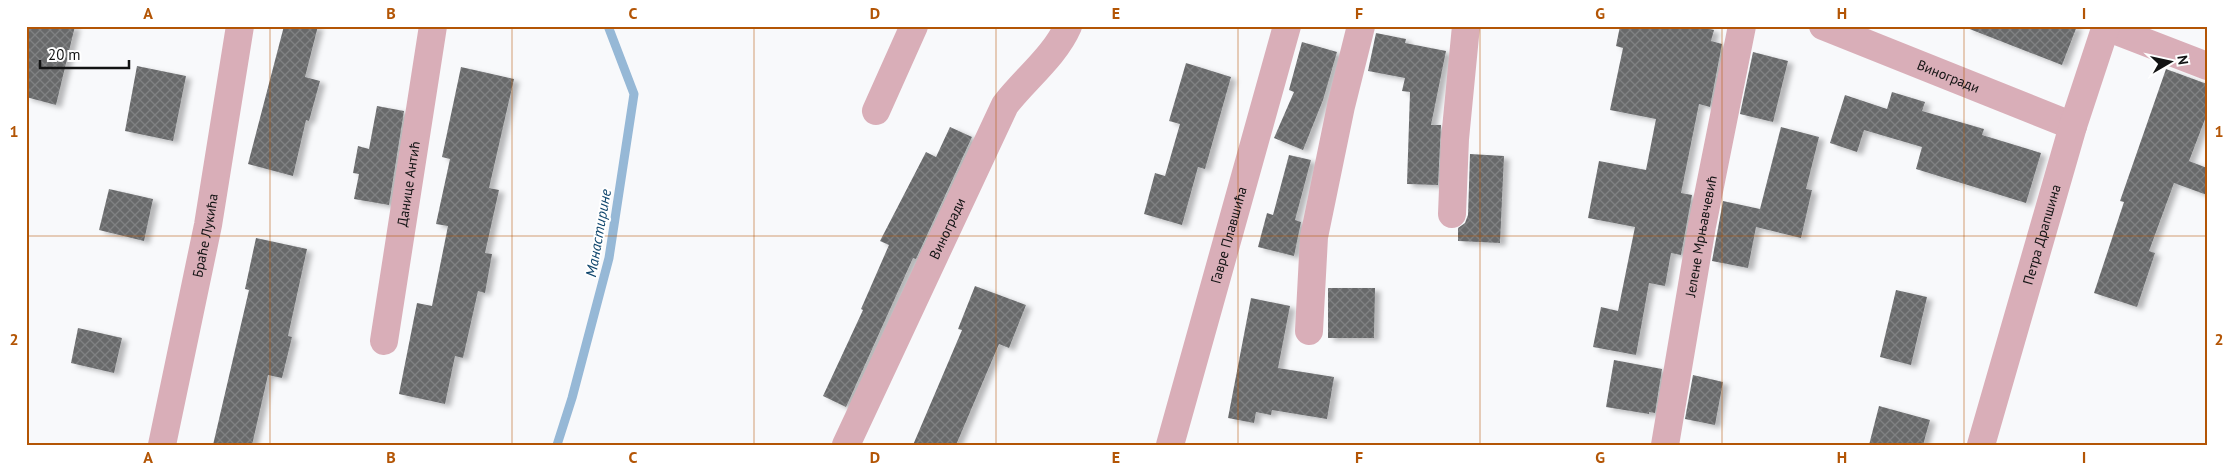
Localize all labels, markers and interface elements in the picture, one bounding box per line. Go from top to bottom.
text: A [143,3,153,23]
text: B [386,3,396,23]
text: C [629,3,638,23]
text: D [870,3,880,23]
text: E [1112,3,1120,23]
text: F [1355,3,1363,23]
text: G [1595,3,1605,23]
text: H [1837,3,1847,23]
text: I [2082,3,2086,23]
scale bar [40,38,129,70]
north arrow [2146,38,2196,88]
text: 20 m [48,45,81,64]
text: N [2173,54,2192,66]
street label: Виногради [1914,56,1982,97]
text: 1 [9,121,19,141]
text: 1 [2214,121,2224,141]
street label: Данице Антић [393,140,424,228]
street label: Јелене Мрњавчевић [1681,174,1721,299]
street label: Петра Драпшина [2019,182,2065,287]
street label: Гавре Плавшића [1207,184,1251,286]
water label: Манастирине [581,187,615,279]
street label: Браће Лукића [188,192,222,279]
street label: Виногради [925,195,969,262]
text: 2 [9,329,19,349]
text: 2 [2214,329,2224,349]
text: A [143,447,153,467]
text: B [386,447,396,467]
text: C [629,447,638,467]
text: D [870,447,880,467]
text: E [1112,447,1120,467]
text: F [1355,447,1363,467]
text: G [1595,447,1605,467]
text: H [1837,447,1847,467]
text: I [2082,447,2086,467]

